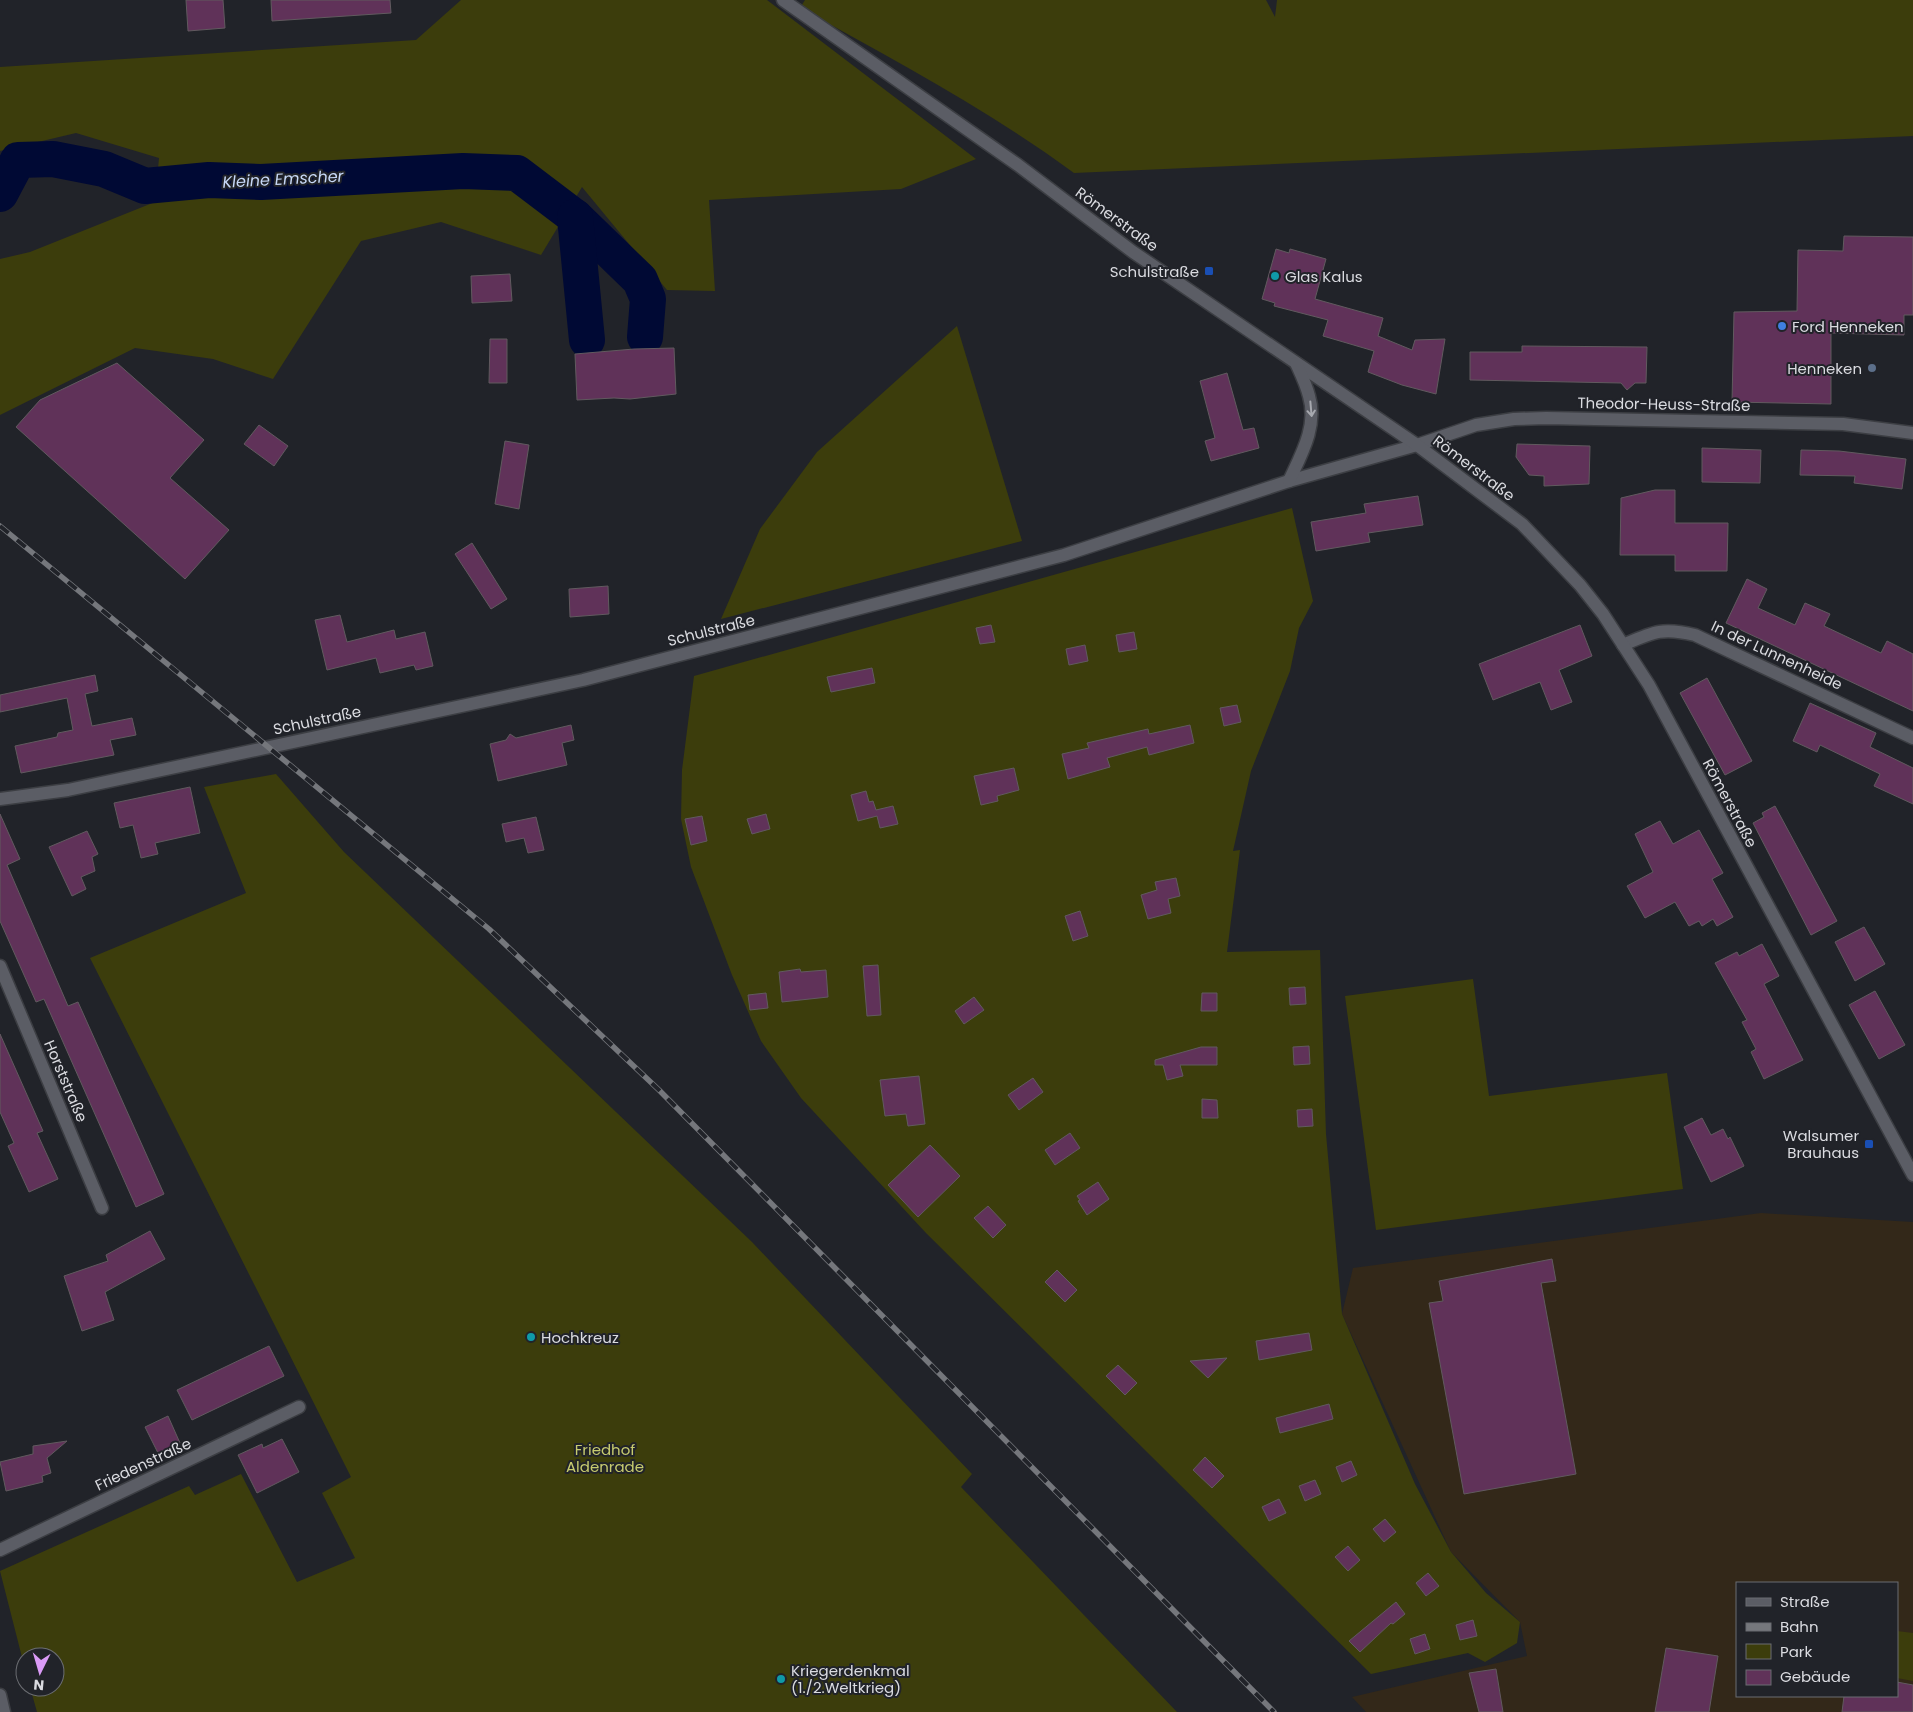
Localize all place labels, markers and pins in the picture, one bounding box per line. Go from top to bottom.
place label: Schulstraße [1110,261,1199,282]
marker: Schulstraße [1203,265,1215,277]
place label: Glas Kalus [1285,266,1363,287]
marker: Glas Kalus [1269,270,1281,282]
place label: Ford Henneken [1792,316,1904,337]
marker: Ford Henneken [1776,320,1788,332]
place label: Henneken [1787,358,1862,379]
marker: Henneken [1866,362,1878,374]
place label: Walsumer Brauhaus [1783,1125,1859,1163]
marker: Walsumer Brauhaus [1863,1138,1875,1150]
place label: Hochkreuz [541,1327,619,1348]
marker: Hochkreuz [525,1331,537,1343]
place label: Kriegerdenkmal (1./2.Weltkrieg) [791,1660,910,1698]
marker: Kriegerdenkmal (1./2.Weltkrieg) [775,1673,787,1685]

